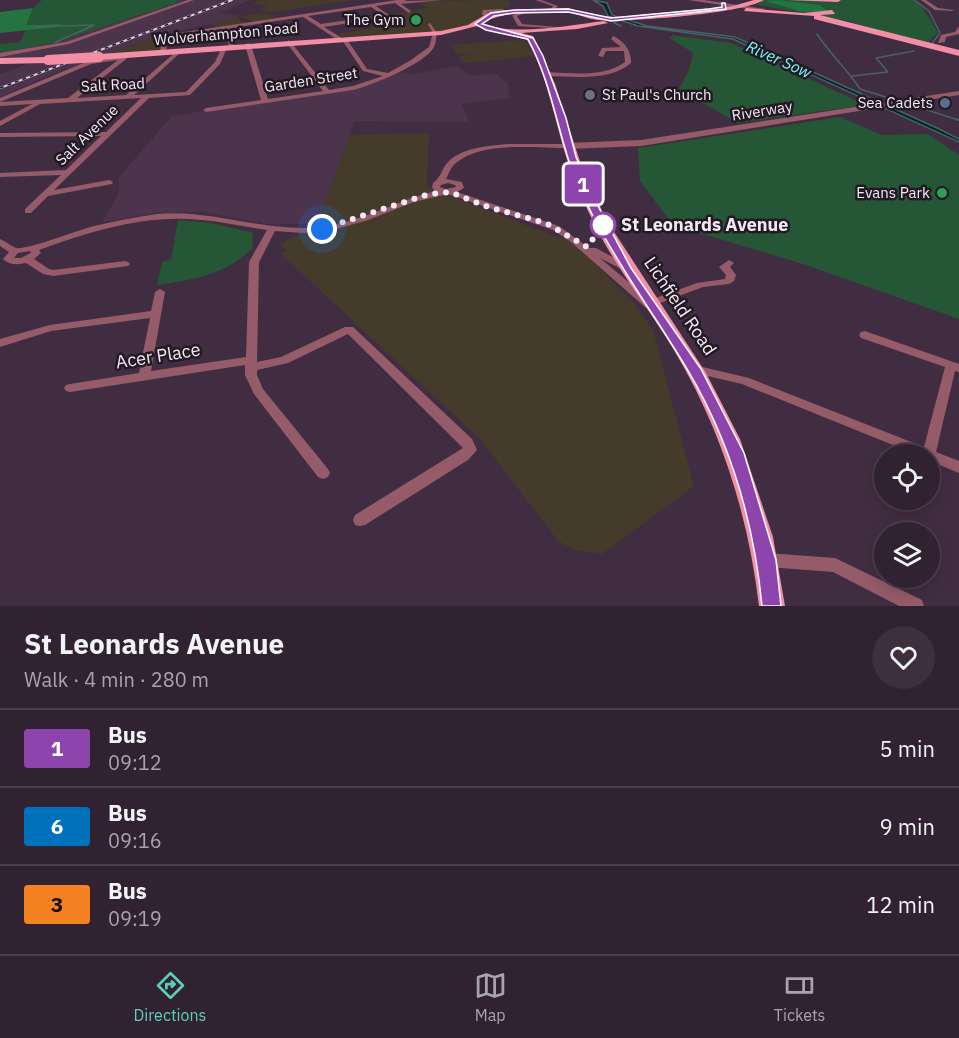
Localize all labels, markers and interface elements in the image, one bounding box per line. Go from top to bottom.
place label: The Gym [344,10,404,29]
marker: The Gym [409,13,423,27]
street label: Wolverhampton Road [153,18,299,49]
water label: River Sow [743,36,816,83]
street label: Garden Street [263,63,359,96]
street label: Salt Road [81,73,145,96]
place label: St Paul's Church [602,85,711,104]
marker: St Paul's Church [583,88,597,102]
place label: Sea Cadets [858,93,933,112]
street label: Riverway [730,96,794,125]
marker: Sea Cadets [938,96,952,110]
street label: Salt Avenue [51,100,122,169]
line badge: 1 [564,164,602,204]
text: 1 [577,170,589,198]
place label: Evans Park [856,183,930,202]
marker: Evans Park [935,186,949,200]
marker: St Leonards Avenue [590,212,616,238]
place label: St Leonards Avenue [621,213,788,236]
your location [307,214,337,244]
street label: Lichfield Road [639,252,722,359]
street label: Acer Place [114,337,202,374]
map controls [874,444,940,588]
button: locate [874,444,940,510]
button: layers [874,522,940,588]
text: St Leonards Avenue [24,625,284,662]
button: heart [872,626,935,689]
text: Walk · 4 min · 280 m [24,666,209,693]
text: Bus [108,720,147,749]
text: 1 [51,734,63,762]
text: 5 min [879,734,935,763]
text: 09:12 [108,749,162,776]
text: Bus [108,798,147,827]
text: 6 [51,812,63,840]
text: 9 min [879,812,935,841]
text: 09:16 [108,827,162,854]
text: Bus [108,876,147,905]
text: 3 [51,890,63,918]
text: 12 min [866,890,935,919]
text: 09:19 [108,905,162,932]
tab: Directions [134,969,206,1025]
tab: Map [474,969,507,1025]
tab: Tickets [774,969,825,1025]

